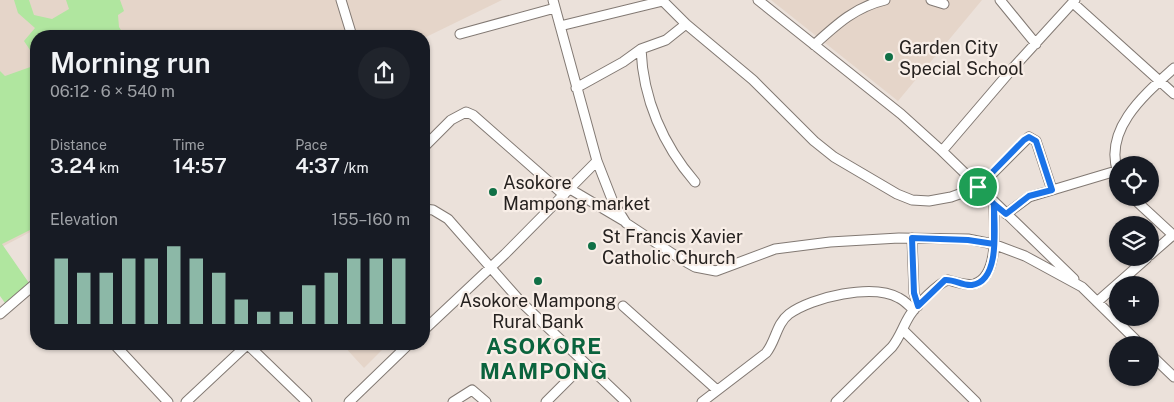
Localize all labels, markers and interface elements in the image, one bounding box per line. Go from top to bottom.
place label: Garden City Special School [899,37,1024,79]
text: Morning run [50,46,211,79]
button: share [358,47,410,99]
marker: Garden City Special School [883,51,895,63]
text: 06:12 · 6 × 540 m [50,82,175,101]
text: Distance [50,137,107,153]
text: Time [173,137,205,153]
text: Pace [295,137,327,153]
text: 3.24 [50,153,96,178]
text: 14:57 [173,153,227,178]
text: 4:37 [295,153,340,178]
map controls [1109,156,1159,386]
button: locate [1109,156,1159,206]
text: km [96,160,119,176]
text: /km [340,160,369,176]
pin [957,166,999,208]
place label: Asokore Mampong market [503,172,650,214]
icon: arrive [964,173,992,201]
marker: Asokore Mampong market [487,186,499,198]
text: Elevation [50,210,118,229]
text: 155–160 m [331,210,410,229]
button: layers [1109,216,1159,266]
place label: St Francis Xavier Catholic Church [602,226,743,268]
marker: St Francis Xavier Catholic Church [586,240,598,252]
marker: Asokore Mampong Rural Bank [532,275,544,287]
button: + [1109,276,1159,326]
place label: Asokore Mampong Rural Bank [460,290,616,332]
district label: ASOKORE MAMPONG [480,333,608,384]
button: − [1109,336,1159,386]

